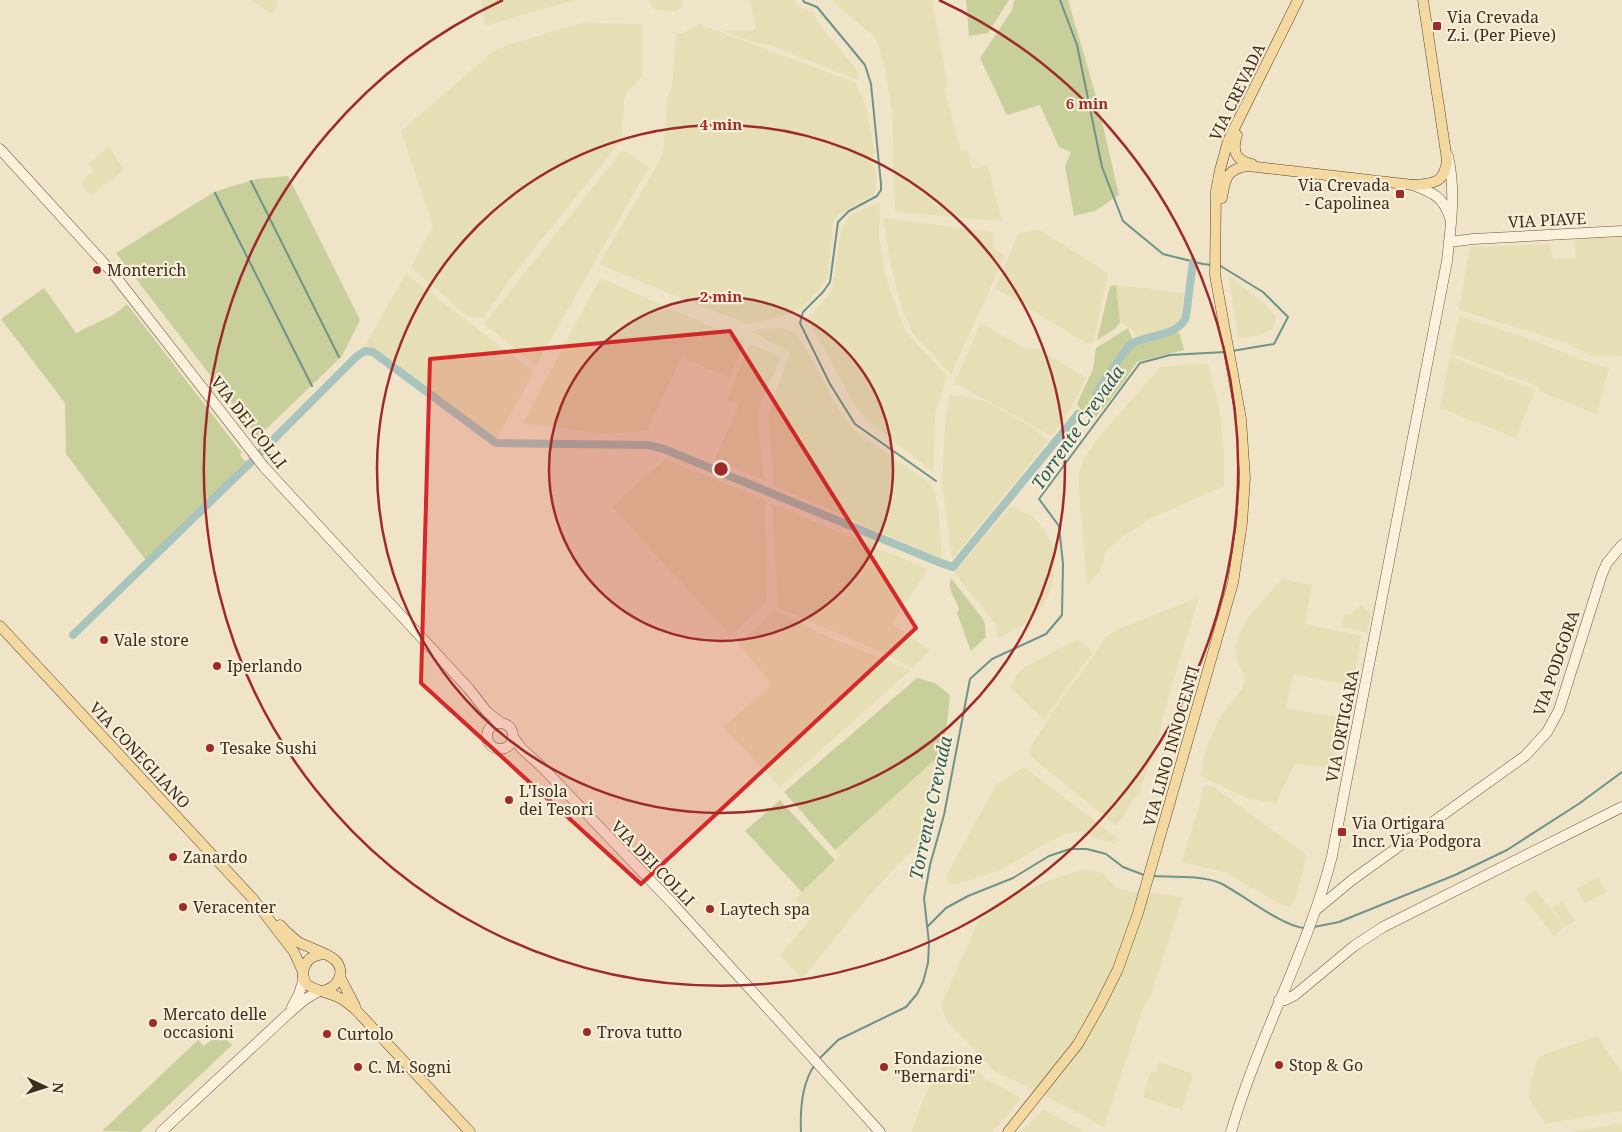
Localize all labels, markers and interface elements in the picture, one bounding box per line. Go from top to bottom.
place label: Via Crevada Z.i. (Per Pieve) [1447,6,1556,46]
marker: Via Crevada Z.i. (Per Pieve) [1431,20,1443,32]
street label: VIA CREVADA [1204,39,1270,144]
text: 6 min [1066,93,1108,113]
text: 4 min [700,114,742,134]
place label: Via Crevada - Capolinea [1298,174,1390,214]
marker: Via Crevada - Capolinea [1394,188,1406,200]
street label: VIA PIAVE [1507,207,1587,233]
place label: Monterich [107,259,186,281]
marker: Monterich [91,264,103,276]
text: 2 min [700,286,742,306]
water label: Torrente Crevada [1025,360,1129,494]
street label: VIA DEI COLLI [206,371,292,473]
centre of rings [712,460,730,478]
street label: VIA PODGORA [1528,607,1585,719]
place label: Vale store [114,629,189,651]
marker: Vale store [98,634,110,646]
place label: Iperlando [227,655,302,677]
marker: Iperlando [211,660,223,672]
street label: VIA LINO INNOCENTI [1138,663,1204,829]
street label: VIA ORTIGARA [1320,667,1364,784]
street label: VIA CONEGLIANO [85,697,195,813]
water label: Torrente Crevada [903,733,957,882]
place label: Tesake Sushi [220,737,317,759]
marker: Tesake Sushi [204,742,216,754]
place label: L'Isola dei Tesori [519,780,593,820]
marker: L'Isola dei Tesori [503,794,515,806]
place label: Via Ortigara Incr. Via Podgora [1352,812,1482,852]
street label: VIA DEI COLLI [606,815,700,911]
marker: Via Ortigara Incr. Via Podgora [1336,826,1348,838]
place label: Zanardo [183,846,247,868]
marker: Zanardo [167,851,179,863]
place label: Veracenter [193,896,277,918]
place label: Laytech spa [720,898,810,920]
marker: Veracenter [177,901,189,913]
marker: Laytech spa [704,903,716,915]
place label: Mercato delle occasioni [163,1003,267,1043]
marker: Mercato delle occasioni [147,1017,159,1029]
place label: Trova tutto [597,1021,682,1043]
place label: Curtolo [337,1023,394,1045]
marker: Trova tutto [581,1026,593,1038]
marker: Curtolo [321,1028,333,1040]
place label: Fondazione "Bernardi" [894,1047,983,1087]
place label: Stop & Go [1289,1054,1363,1076]
place label: C. M. Sogni [368,1056,451,1078]
marker: Stop & Go [1273,1059,1285,1071]
marker: C. M. Sogni [352,1061,364,1073]
marker: Fondazione "Bernardi" [878,1061,890,1073]
north arrow [20,1062,70,1112]
text: N [49,1082,68,1094]

